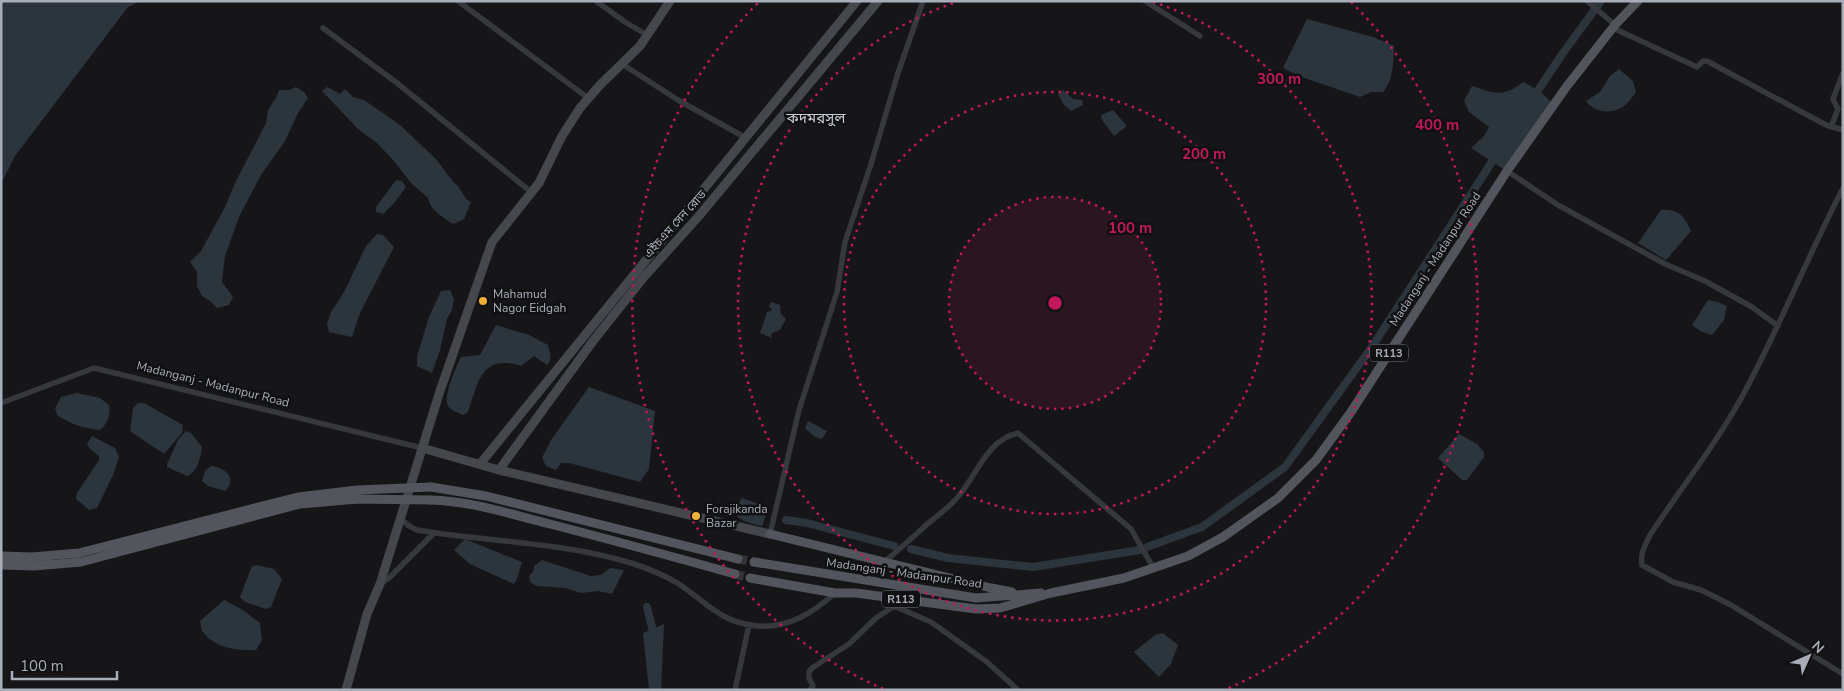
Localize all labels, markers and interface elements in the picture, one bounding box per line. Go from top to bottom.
text: 300 m [1257,69,1301,89]
district label: কদমরসুল [786,108,846,128]
text: 400 m [1415,115,1459,135]
text: 200 m [1182,144,1226,164]
street label: এইচএম সেন রোড [640,186,710,261]
street label: Madanganj - Madanpur Road [1386,189,1484,329]
text: 100 m [1108,218,1152,238]
place label: Mahamud Nagor Eidgah [493,286,566,316]
centre of rings [1046,294,1064,312]
marker: Mahamud Nagor Eidgah [477,295,489,307]
road number: R113 [1370,344,1408,362]
street label: Madanganj - Madanpur Road [135,357,291,411]
place label: Forajikanda Bazar [706,501,768,531]
marker: Forajikanda Bazar [690,510,702,522]
street label: Madanganj - Madanpur Road [825,554,983,592]
road number: R113 [882,590,920,608]
north arrow [1784,631,1834,681]
text: N [1807,637,1828,658]
scale bar [12,648,118,680]
text: 100 m [20,656,64,676]

